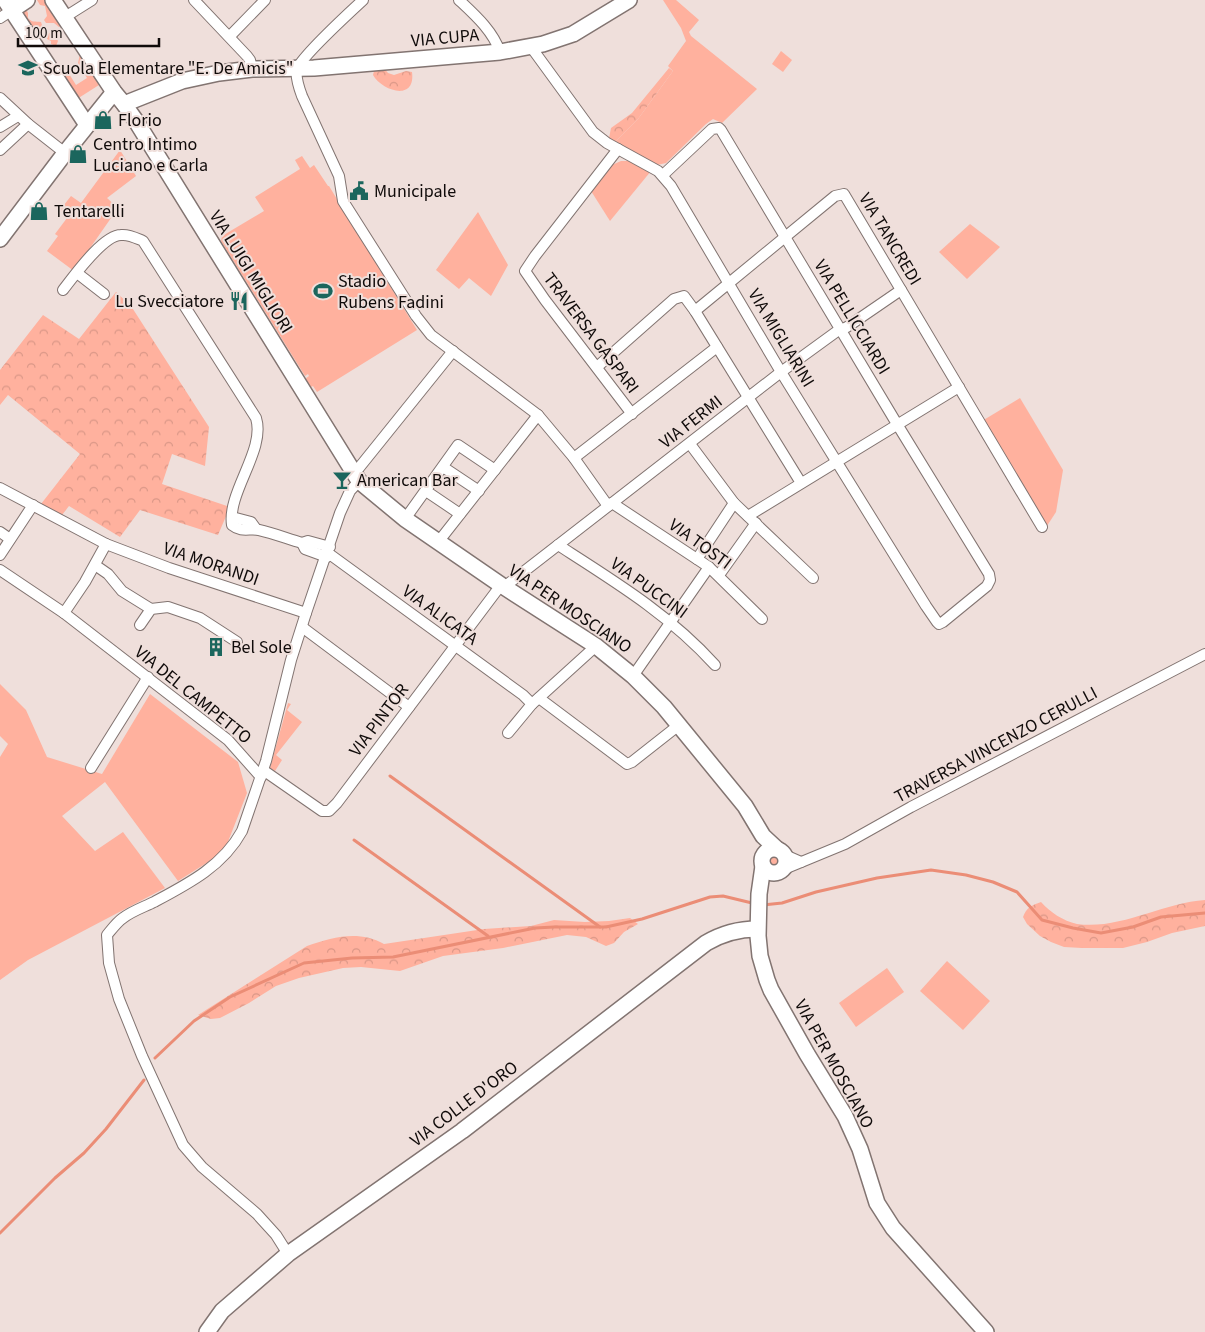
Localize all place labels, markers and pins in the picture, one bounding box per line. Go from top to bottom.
place label: Scuola Elementare "E. De Amicis" [43,56,294,81]
school or university icon: Scuola Elementare "E. De Amicis" [17,57,39,79]
place label: Florio [118,108,162,133]
shop icon: Florio [92,109,114,131]
place label: Centro Intimo Luciano e Carla [93,132,208,178]
shop icon: Centro Intimo Luciano e Carla [67,143,89,165]
place label: Municipale [374,179,456,204]
public building icon: Municipale [348,180,370,202]
place label: Tentarelli [54,199,125,224]
shop icon: Tentarelli [28,200,50,222]
place label: Stadio Rubens Fadini [338,269,444,315]
sports icon: Stadio Rubens Fadini [312,280,334,302]
place label: Lu Svecciatore [115,289,224,314]
restaurant icon: Lu Svecciatore [228,290,250,312]
place label: American Bar [357,468,458,493]
bar icon: American Bar [331,469,353,491]
place label: Bel Sole [231,635,292,660]
building icon: Bel Sole [205,636,227,658]

